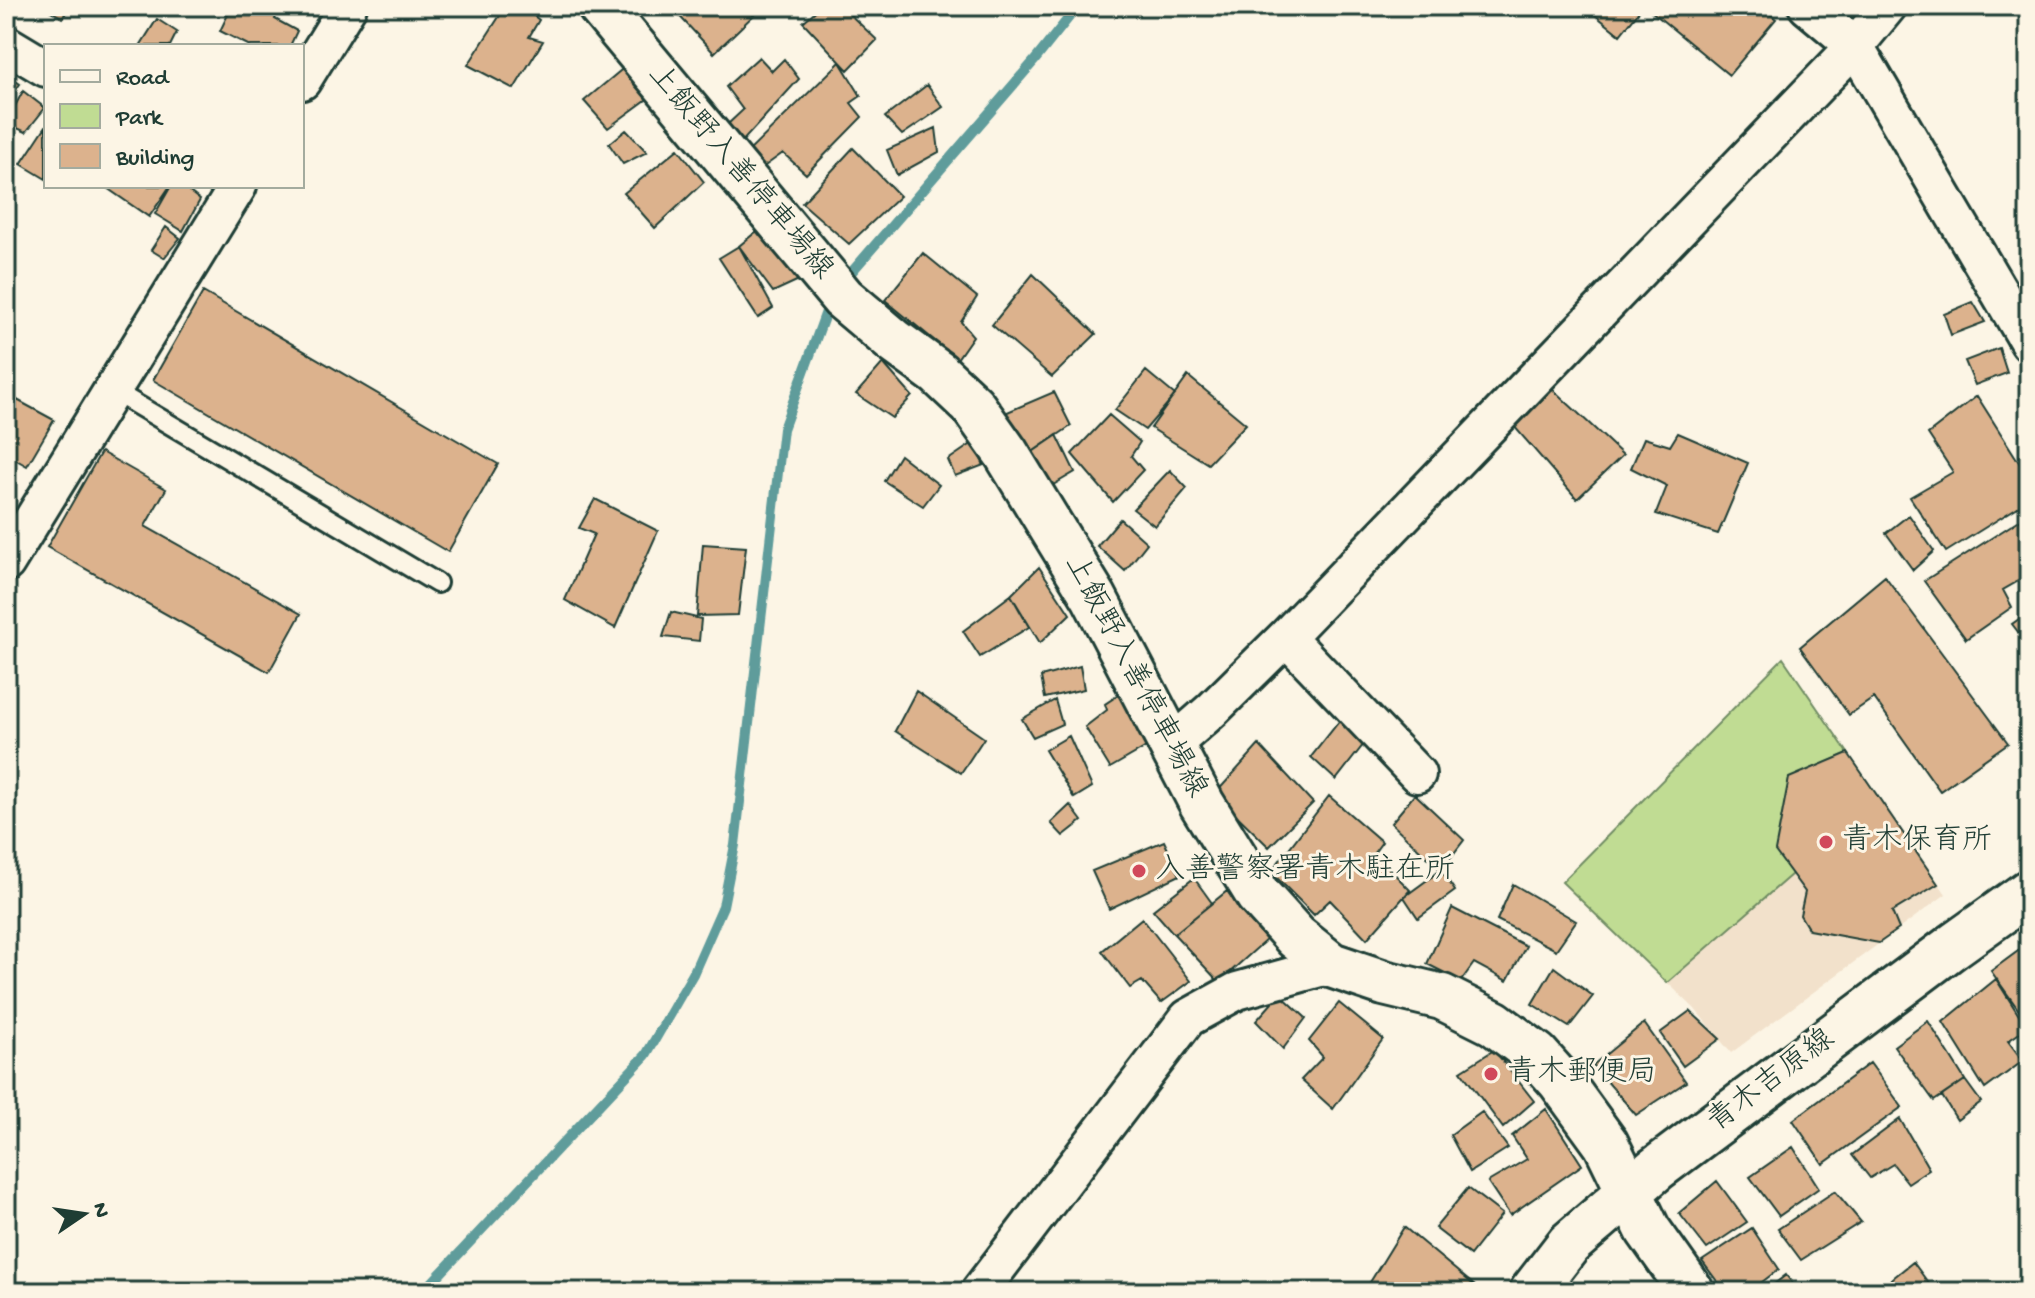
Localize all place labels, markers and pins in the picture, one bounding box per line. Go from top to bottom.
place label: 青木保育所 [1842,823,1992,860]
marker: 青木保育所 [1817,833,1835,851]
place label: 入善警察署青木駐在所 [1155,852,1455,889]
marker: 入善警察署青木駐在所 [1130,862,1148,880]
place label: 青木郵便局 [1507,1055,1657,1092]
marker: 青木郵便局 [1482,1065,1500,1083]

